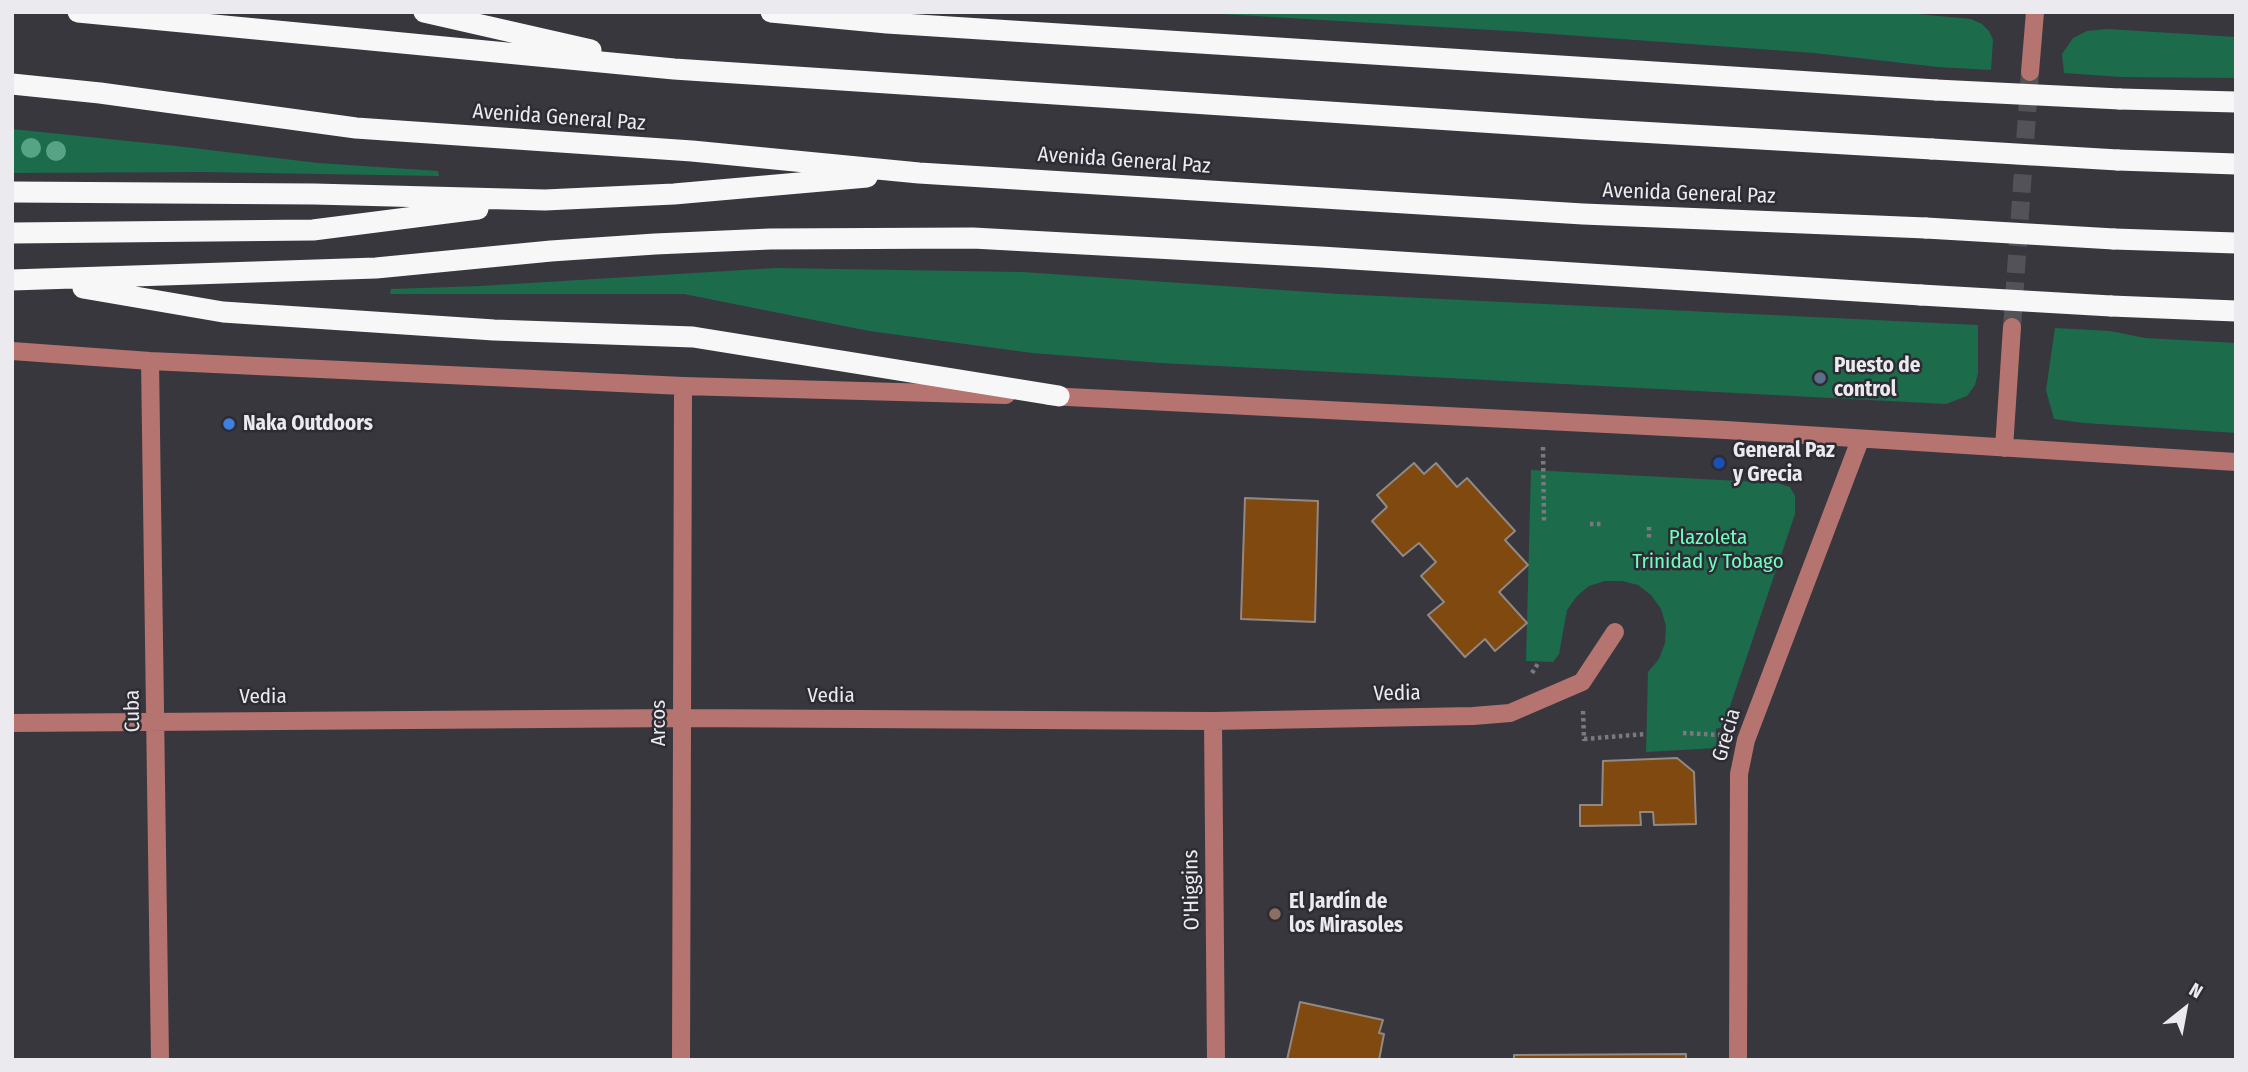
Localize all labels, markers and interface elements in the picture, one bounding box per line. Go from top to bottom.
street label: Avenida General Paz [472,99,646,137]
street label: Avenida General Paz [1037,142,1211,180]
street label: Avenida General Paz [1602,178,1776,210]
place label: Puesto de control [1834,353,1920,403]
marker: Puesto de control [1812,370,1828,386]
place label: Naka Outdoors [243,411,373,437]
marker: Naka Outdoors [221,416,237,432]
place label: General Paz y Grecia [1733,438,1835,488]
marker: General Paz y Grecia [1711,455,1727,471]
park label: Plazoleta Trinidad y Tobago [1632,525,1784,575]
street label: Vedia [1373,681,1421,707]
street label: Vedia [807,683,855,709]
street label: Vedia [239,684,287,710]
street label: Cuba [120,689,146,733]
street label: Arcos [646,700,672,746]
street label: Grecia [1707,706,1747,764]
street label: O'Higgins [1179,850,1205,930]
place label: El Jardín de los Mirasoles [1289,889,1403,939]
marker: El Jardín de los Mirasoles [1267,906,1283,922]
north arrow [2150,974,2220,1044]
text: N [2185,978,2207,1003]

